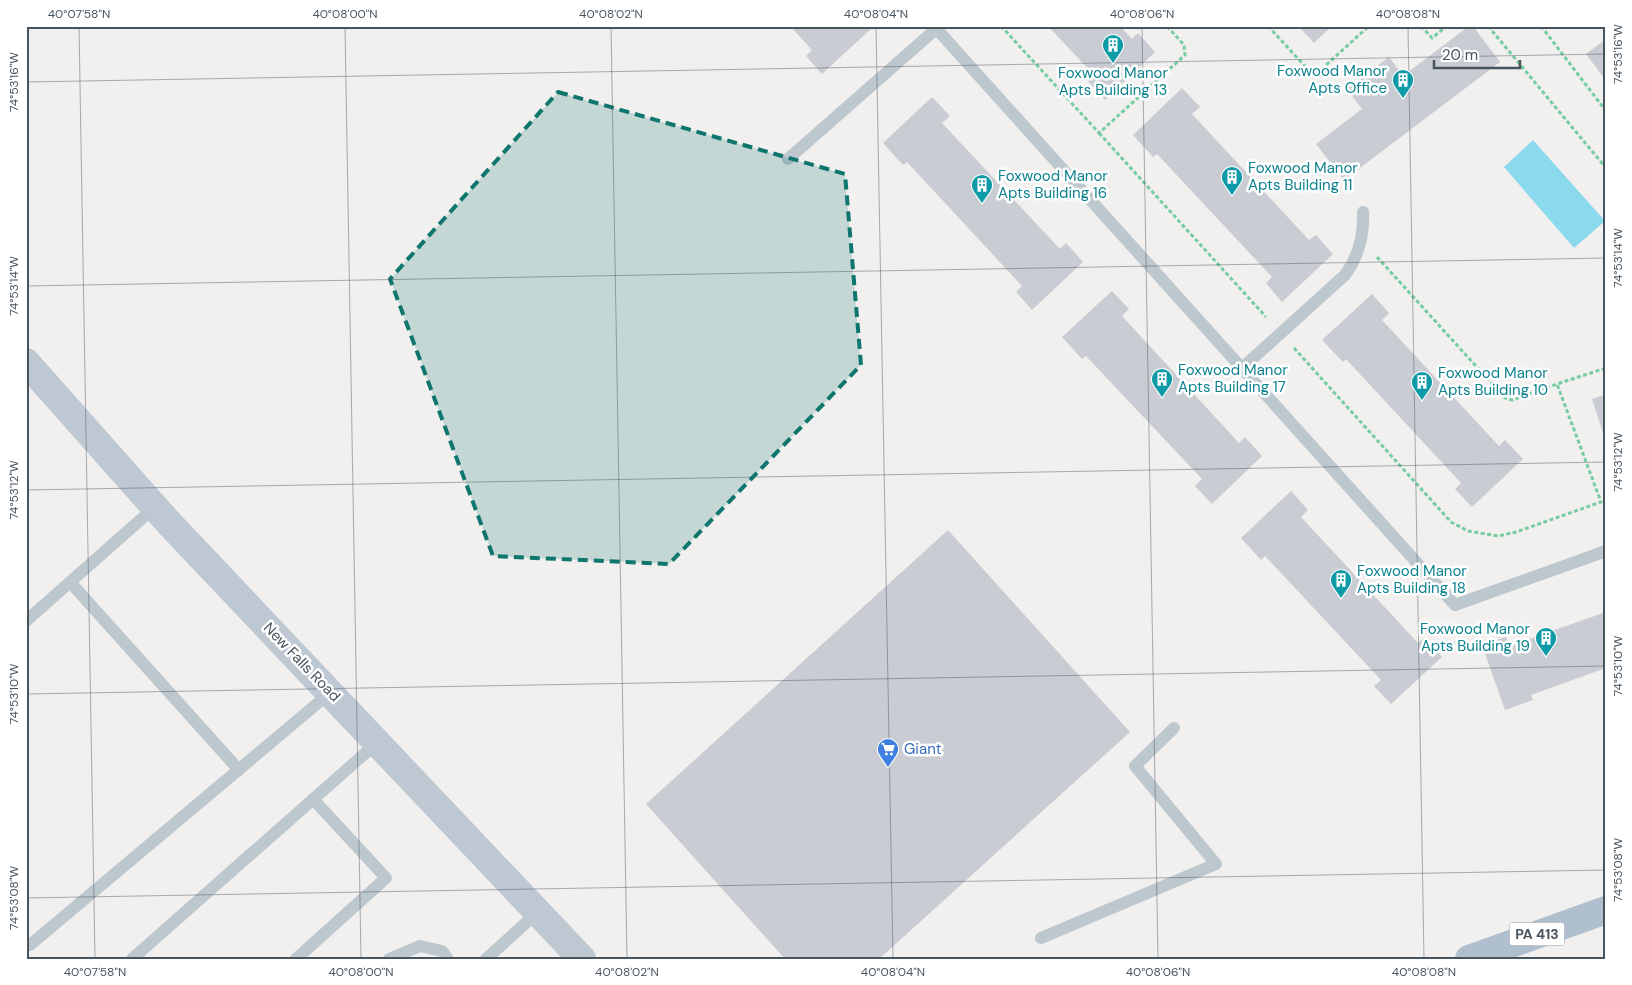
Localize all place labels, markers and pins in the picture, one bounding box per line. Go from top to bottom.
building icon: Foxwood Manor Apts Building 13 [1101,33,1125,64]
place label: Foxwood Manor Apts Office [1277,61,1387,98]
place label: Foxwood Manor Apts Building 13 [1058,63,1168,100]
building icon: Foxwood Manor Apts Office [1391,68,1415,99]
place label: Foxwood Manor Apts Building 11 [1248,158,1358,195]
building icon: Foxwood Manor Apts Building 11 [1220,165,1244,196]
place label: Foxwood Manor Apts Building 16 [998,166,1108,203]
building icon: Foxwood Manor Apts Building 16 [970,173,994,204]
place label: Foxwood Manor Apts Building 17 [1178,360,1288,397]
place label: Foxwood Manor Apts Building 10 [1438,363,1548,400]
building icon: Foxwood Manor Apts Building 17 [1150,367,1174,398]
building icon: Foxwood Manor Apts Building 10 [1410,370,1434,401]
place label: Foxwood Manor Apts Building 18 [1357,561,1467,598]
building icon: Foxwood Manor Apts Building 18 [1329,568,1353,599]
place label: Foxwood Manor Apts Building 19 [1420,619,1530,656]
building icon: Foxwood Manor Apts Building 19 [1534,626,1558,657]
supermarket icon: Giant [876,737,900,768]
place label: Giant [904,739,942,759]

